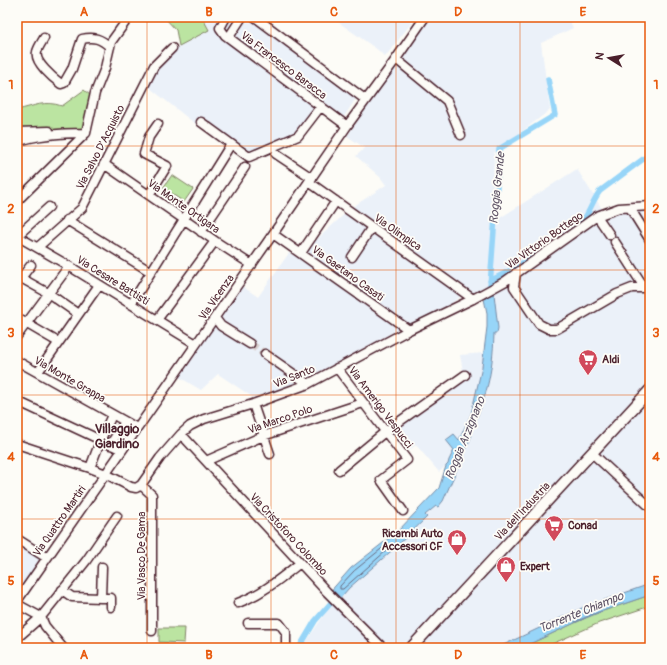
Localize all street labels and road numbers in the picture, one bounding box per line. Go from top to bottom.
street label: Via Francesco Baracca [238,29,329,102]
street label: Via Salvo D'Acquisto [74,103,127,192]
street label: Via Monte Ortigara [145,177,222,236]
street label: Via Vittorio Bottego [503,209,586,272]
street label: Via Olimpica [371,211,424,253]
street label: Via Gaetano Casati [309,243,386,304]
street label: Via Cesare Battisti [74,253,151,308]
street label: Via Vicenza [196,272,237,323]
street label: Via Monte Grappa [32,354,108,405]
street label: Via Santo [271,362,317,391]
street label: Via Amerigo Vespucci [346,364,415,451]
street label: Via Marco Polo [246,402,314,437]
street label: Via dell'Industria [492,479,553,543]
street label: Via Quattro Martiri [30,483,89,559]
street label: Via Cristoforo Colombo [247,491,330,578]
street label: Via Vasco De Gama [135,512,148,600]

